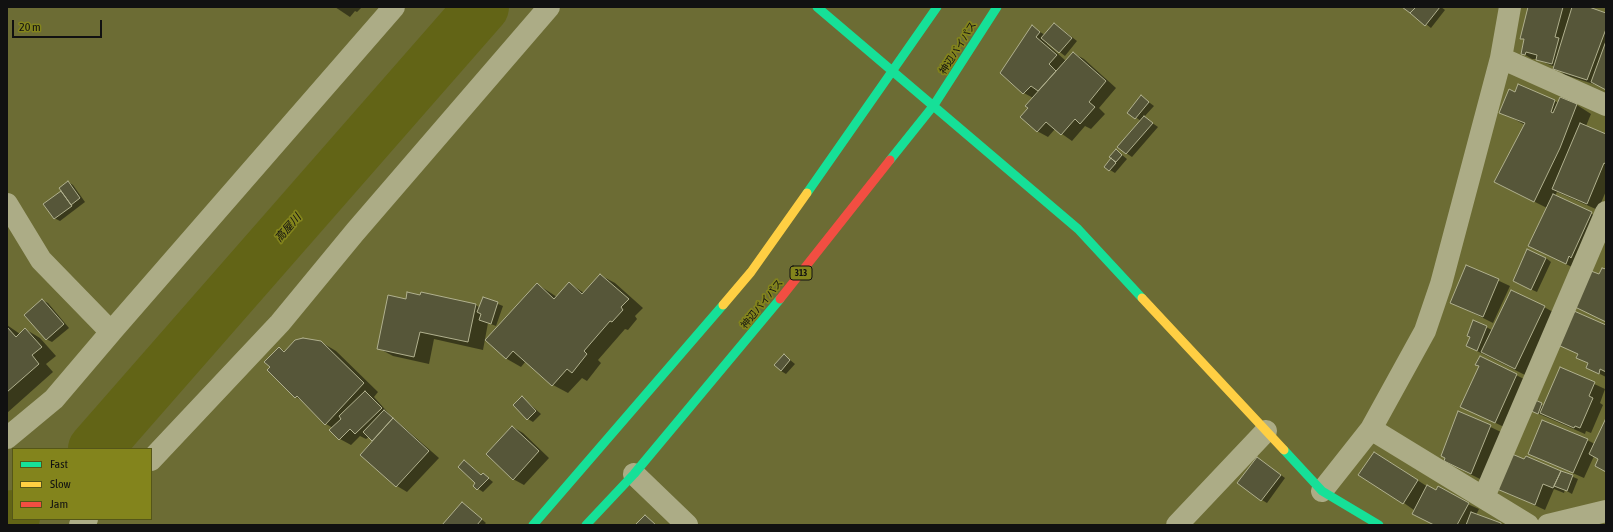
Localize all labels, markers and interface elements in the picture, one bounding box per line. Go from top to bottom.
scale bar [14,12,104,38]
street label: 神辺バイパス [937,19,979,77]
text: 20 m [19,20,41,34]
water label: 高屋川 [272,211,304,245]
road number: 313 [790,266,812,280]
street label: 神辺バイパス [738,277,786,331]
legend [12,448,152,520]
text: Fast [50,457,68,471]
text: Slow [50,477,71,491]
text: Jam [50,497,68,511]

